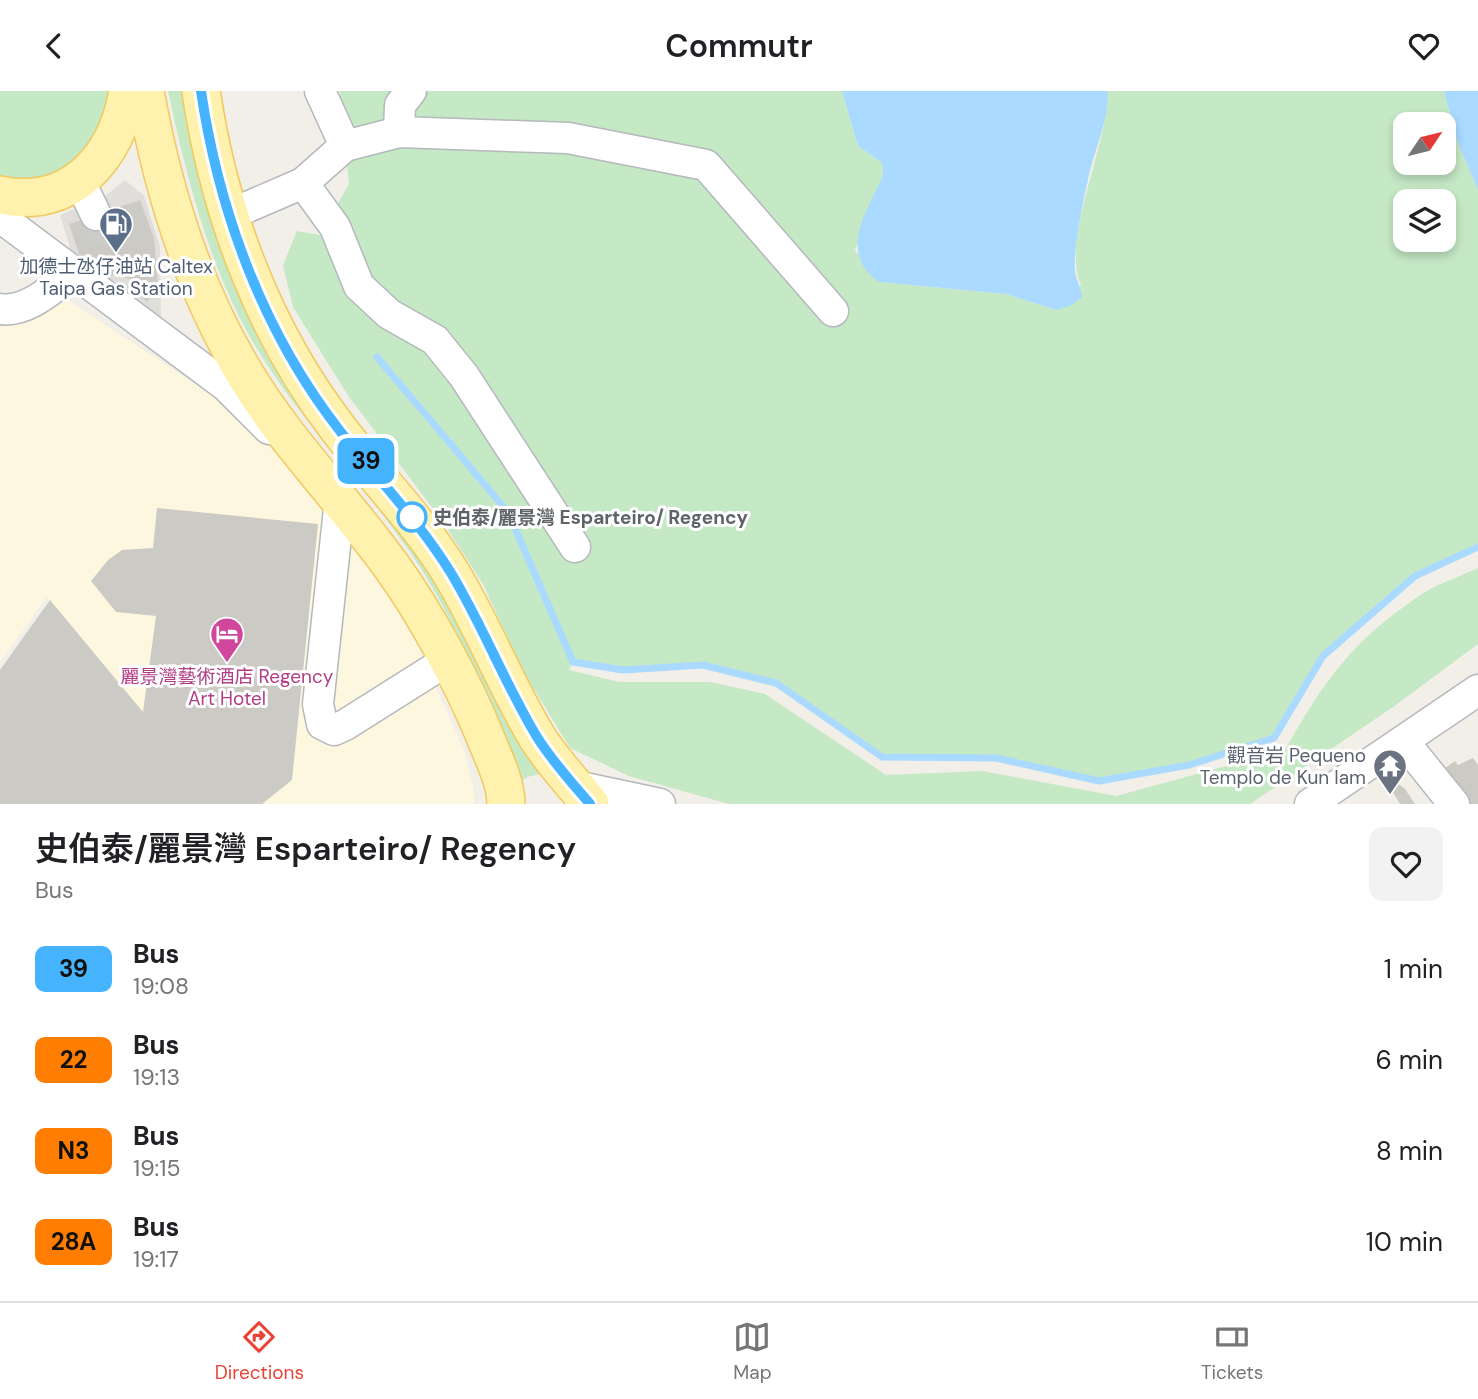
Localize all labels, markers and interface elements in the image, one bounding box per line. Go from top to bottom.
text: Commutr [665,25,813,67]
icon: back [35,27,73,65]
icon: heart [1405,27,1443,65]
north arrow [1393,112,1456,175]
map controls [1393,112,1456,252]
button: layers [1393,189,1456,252]
fuel station icon: 加德士氹仔油站 Caltex Taipa Gas Station [97,205,135,254]
place label: 加德士氹仔油站 Caltex Taipa Gas Station [19,254,213,301]
line badge: 39 [334,438,398,484]
text: 39 [351,445,381,476]
marker: 史伯泰/麗景灣 Esparteiro/ Regency [397,502,427,532]
place label: 史伯泰/麗景灣 Esparteiro/ Regency [433,505,748,530]
hotel icon: 麗景灣藝術酒店 Regency Art Hotel [208,615,246,664]
place label: 麗景灣藝術酒店 Regency Art Hotel [121,664,334,711]
place label: 觀音岩 Pequeno Templo de Kun Iam [1200,743,1366,790]
temple icon: 觀音岩 Pequeno Templo de Kun Iam [1371,747,1409,796]
text: 史伯泰/麗景灣 Esparteiro/ Regency [35,827,576,870]
button: heart [1369,827,1443,901]
text: Bus [35,875,74,905]
text: Bus [133,937,179,971]
text: 1 min [1384,952,1443,986]
text: 39 [59,953,88,984]
text: 19:08 [133,971,189,1001]
text: Bus [133,1028,179,1062]
text: 6 min [1375,1043,1443,1077]
text: 22 [60,1044,87,1075]
text: 19:13 [133,1062,180,1092]
text: Bus [133,1119,179,1153]
text: 8 min [1376,1134,1443,1168]
text: N3 [58,1135,89,1166]
text: 19:15 [133,1153,180,1183]
text: Bus [133,1210,179,1244]
text: 10 min [1366,1225,1443,1259]
text: 28A [51,1226,96,1257]
text: 19:17 [133,1244,179,1274]
tab: Directions [215,1318,304,1385]
tab: Map [733,1318,772,1385]
tab: Tickets [1201,1318,1263,1385]

